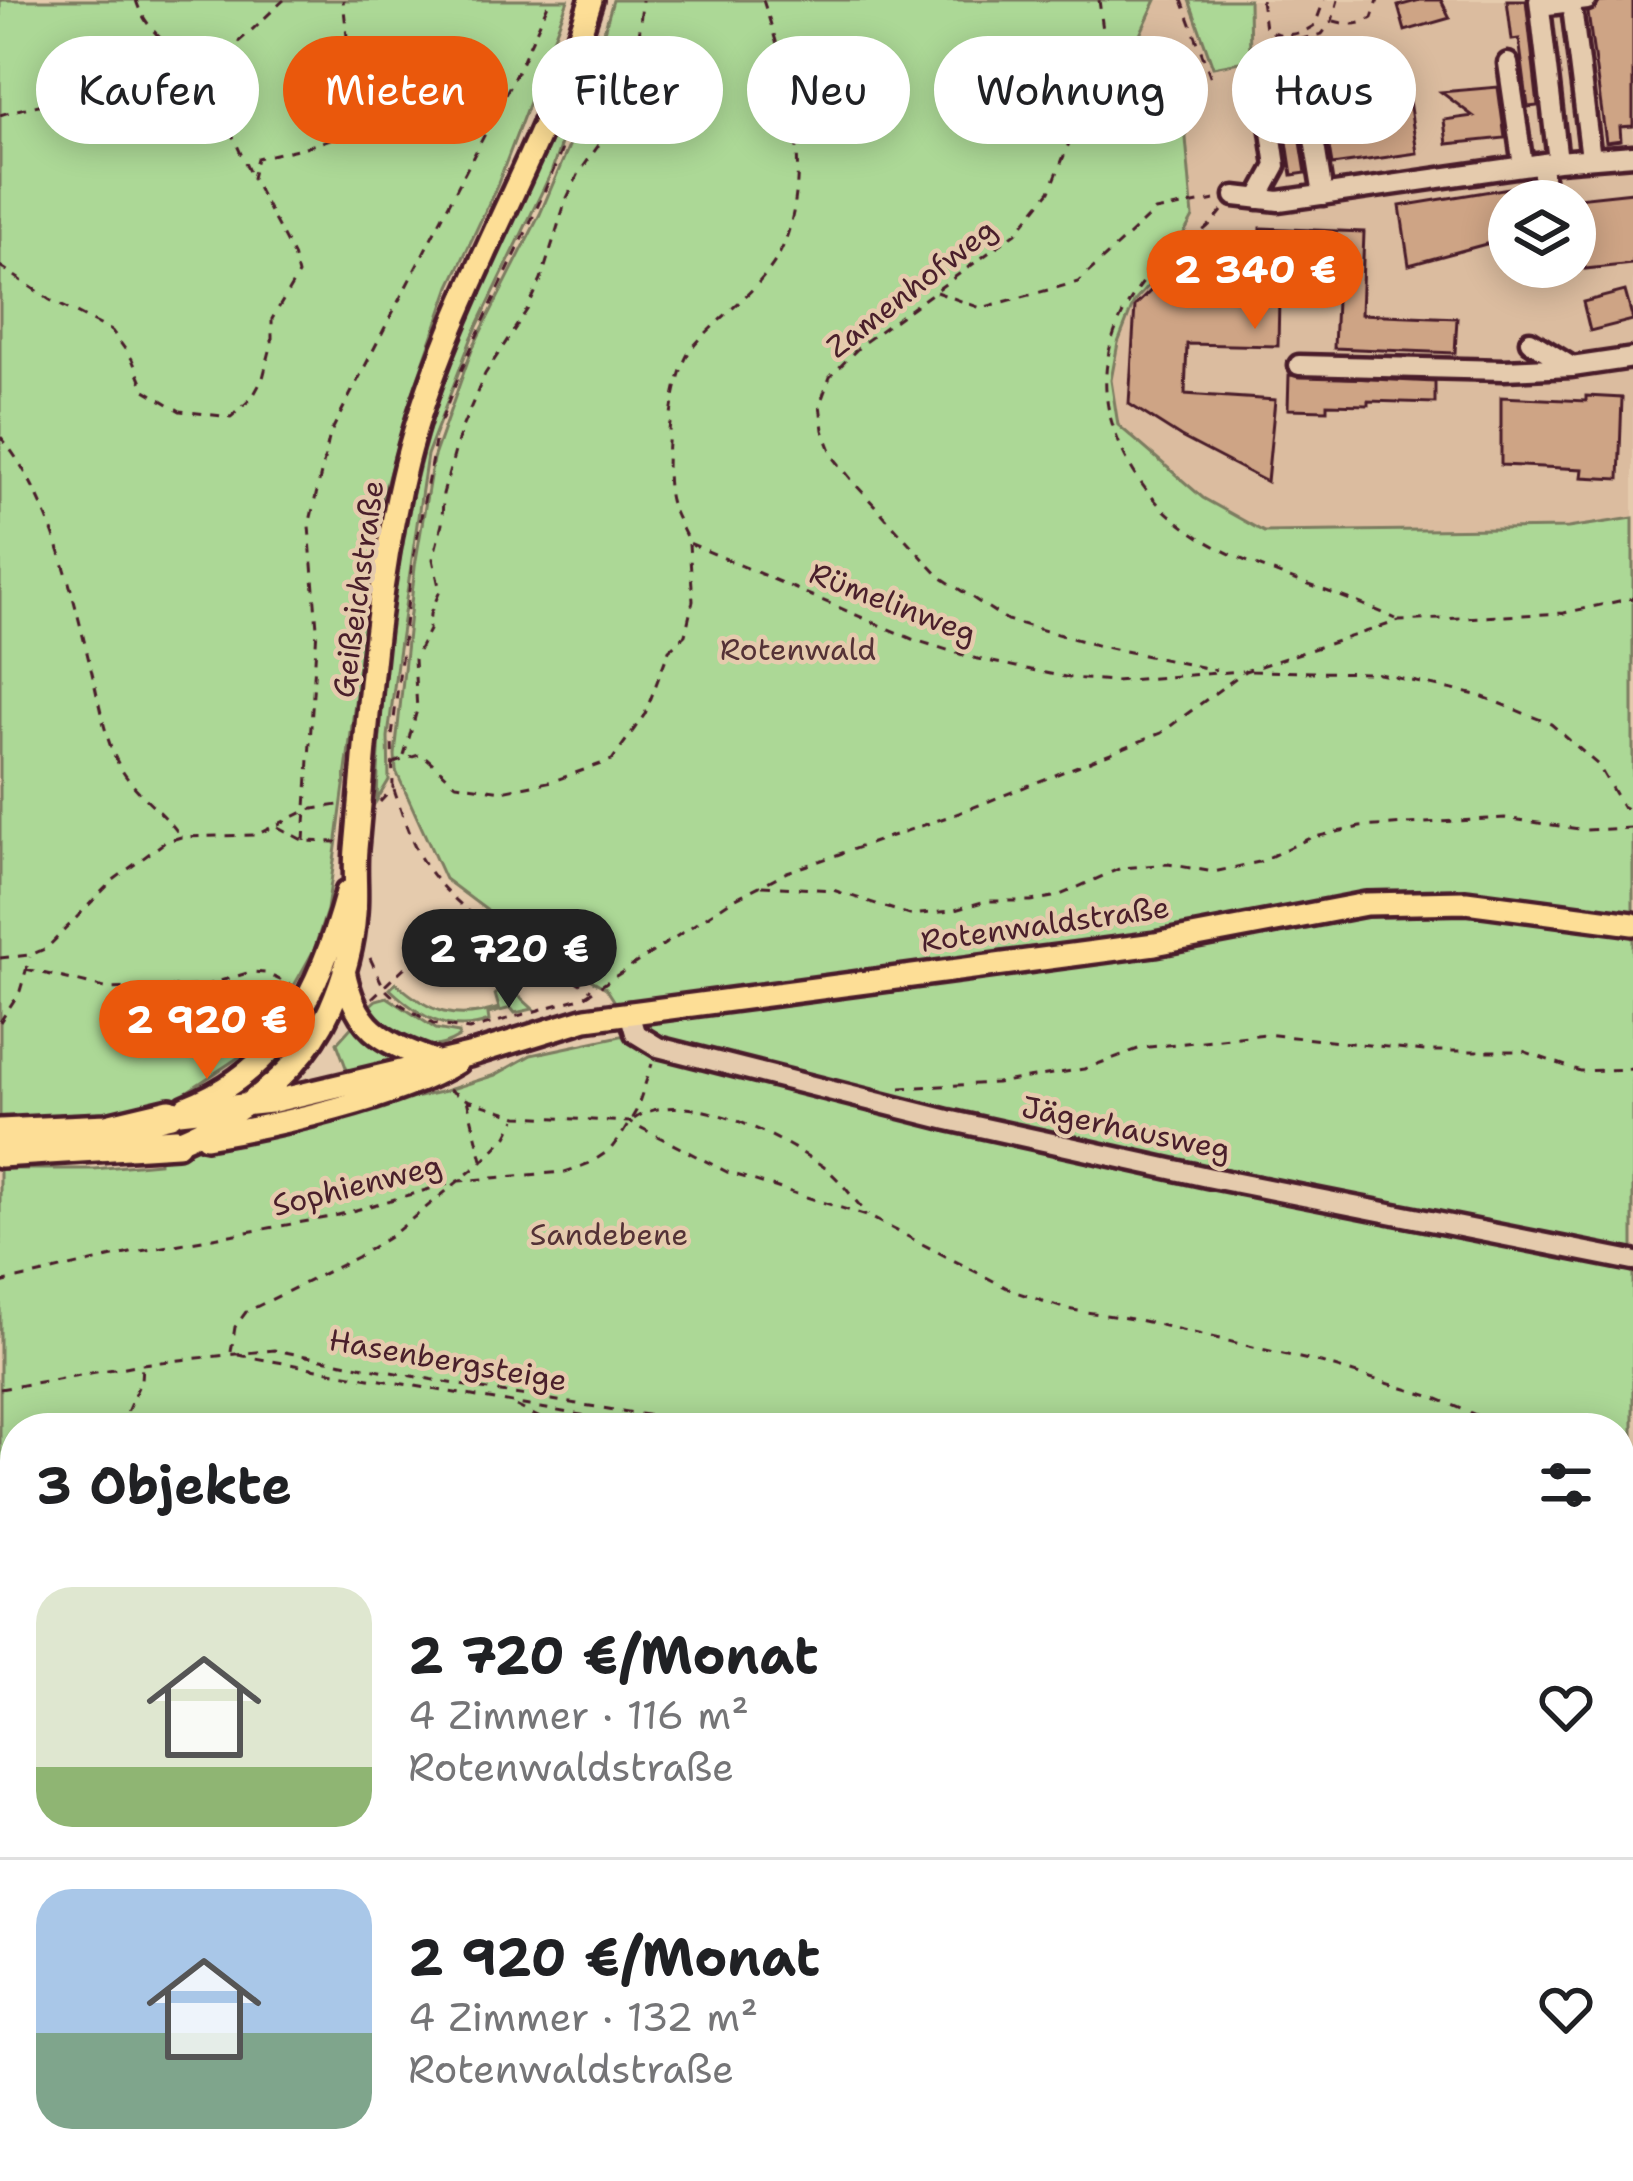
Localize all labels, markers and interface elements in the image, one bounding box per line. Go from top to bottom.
chip: Kaufen [36,36,259,144]
chip: Mieten [283,36,508,144]
chip: Filter [532,36,723,144]
chip: Neu [747,36,910,144]
chip: Wohnung [934,36,1208,144]
chip: Haus [1232,36,1416,144]
map controls [1488,180,1596,288]
button: layers [1488,180,1596,288]
street label: Zamenhofweg [818,209,1004,367]
pin: 2 340 € [1144,230,1366,332]
text: 2 340 € [1174,243,1336,295]
street label: Geißeichstraße [322,478,394,700]
street label: Rümelinweg [804,552,982,654]
park label: Rotenwald [720,629,876,670]
street label: Rotenwaldstraße [918,886,1172,962]
pin: 2 720 € [398,909,620,1011]
text: 2 720 € [429,922,589,974]
pin: 2 920 € [96,980,318,1082]
text: 2 920 € [126,993,288,1045]
street label: Jägerhausweg [1018,1086,1234,1170]
street label: Sophienweg [268,1144,446,1226]
park label: Sandebene [530,1214,688,1255]
street label: Hasenbergsteige [326,1319,570,1401]
text: 3 Objekte [36,1451,292,1519]
icon: filters [1533,1452,1599,1518]
text: 2 720 €/Monat [408,1621,819,1689]
icon: home [132,1635,276,1779]
icon: heart [1533,1674,1599,1740]
text: 4 Zimmer · 116 m² [408,1689,749,1741]
text: Rotenwaldstraße [408,1741,734,1793]
text: 2 920 €/Monat [408,1923,820,1991]
icon: home [132,1937,276,2081]
icon: heart [1533,1976,1599,2042]
text: 4 Zimmer · 132 m² [408,1991,758,2043]
text: Rotenwaldstraße [408,2043,734,2095]

